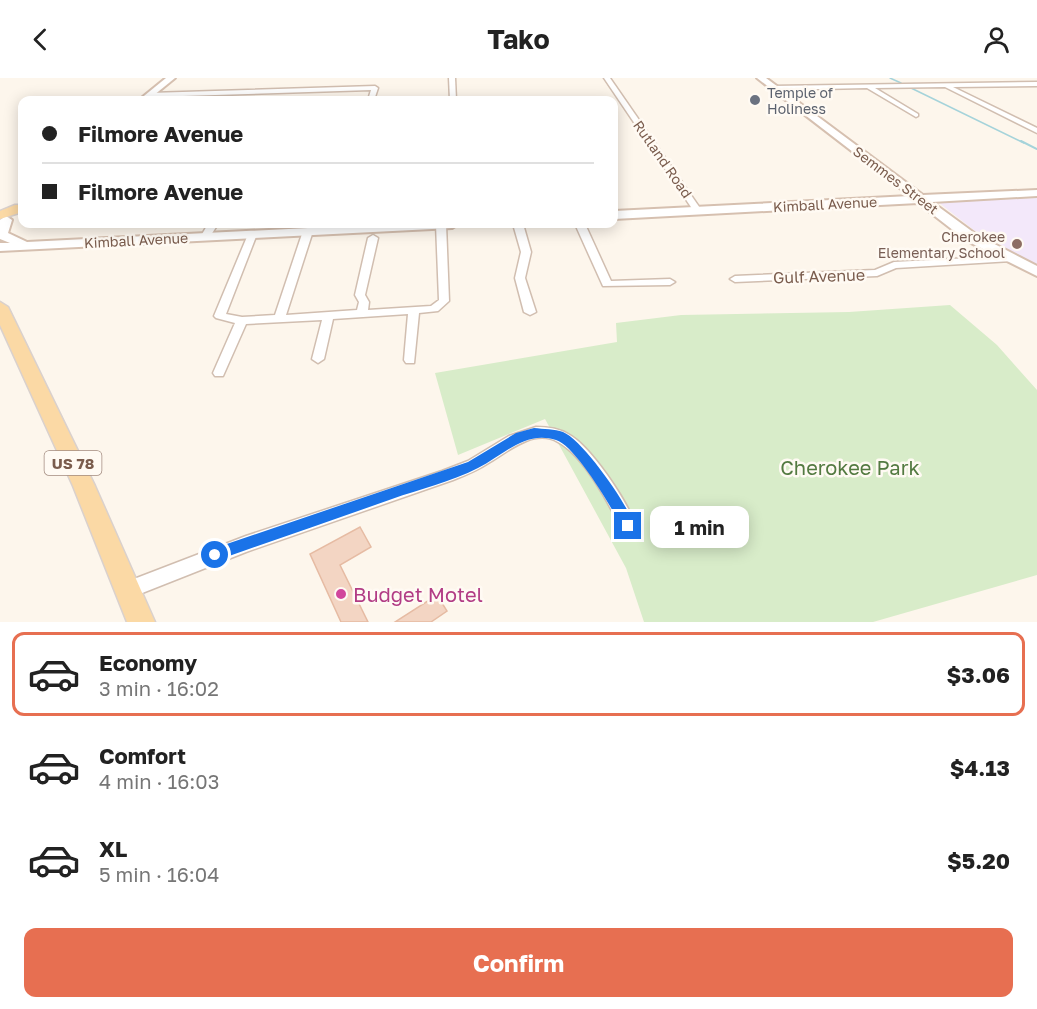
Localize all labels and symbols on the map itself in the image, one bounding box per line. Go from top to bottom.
place label: Temple of Holiness [767,84,833,117]
marker: Temple of Holiness [748,93,762,107]
street label: Rutland Road [630,117,696,201]
street label: Semmes Street [850,142,942,218]
street label: Kimball Avenue [773,193,877,215]
place label: Cherokee Elementary School [878,228,1005,261]
street label: Kimball Avenue [84,229,188,251]
marker: Cherokee Elementary School [1010,237,1024,251]
street label: Gulf Avenue [773,264,865,288]
road number: US 78 [44,451,101,475]
park label: Cherokee Park [780,455,920,479]
callout: 1 min [649,505,748,547]
route end [614,512,641,539]
route start [201,541,228,568]
place label: Budget Motel [353,582,483,606]
marker: Budget Motel [334,587,348,601]

